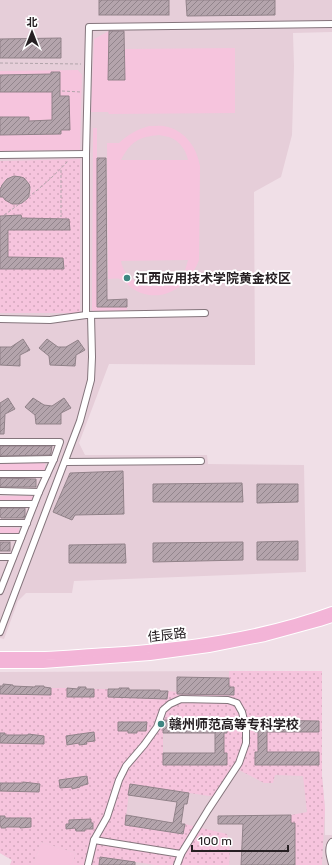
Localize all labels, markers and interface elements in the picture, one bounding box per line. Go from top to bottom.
north arrow [12,12,52,52]
text: 北 [27,16,38,29]
place label: 江西应用技术学院黄金校区 [135,271,291,286]
marker: 江西应用技术学院黄金校区 [122,273,132,283]
street label: 佳辰路 [147,625,187,645]
place label: 赣州师范高等专科学校 [169,717,299,732]
marker: 赣州师范高等专科学校 [156,719,166,729]
scale bar [192,827,288,853]
text: 100 m [198,834,232,848]

